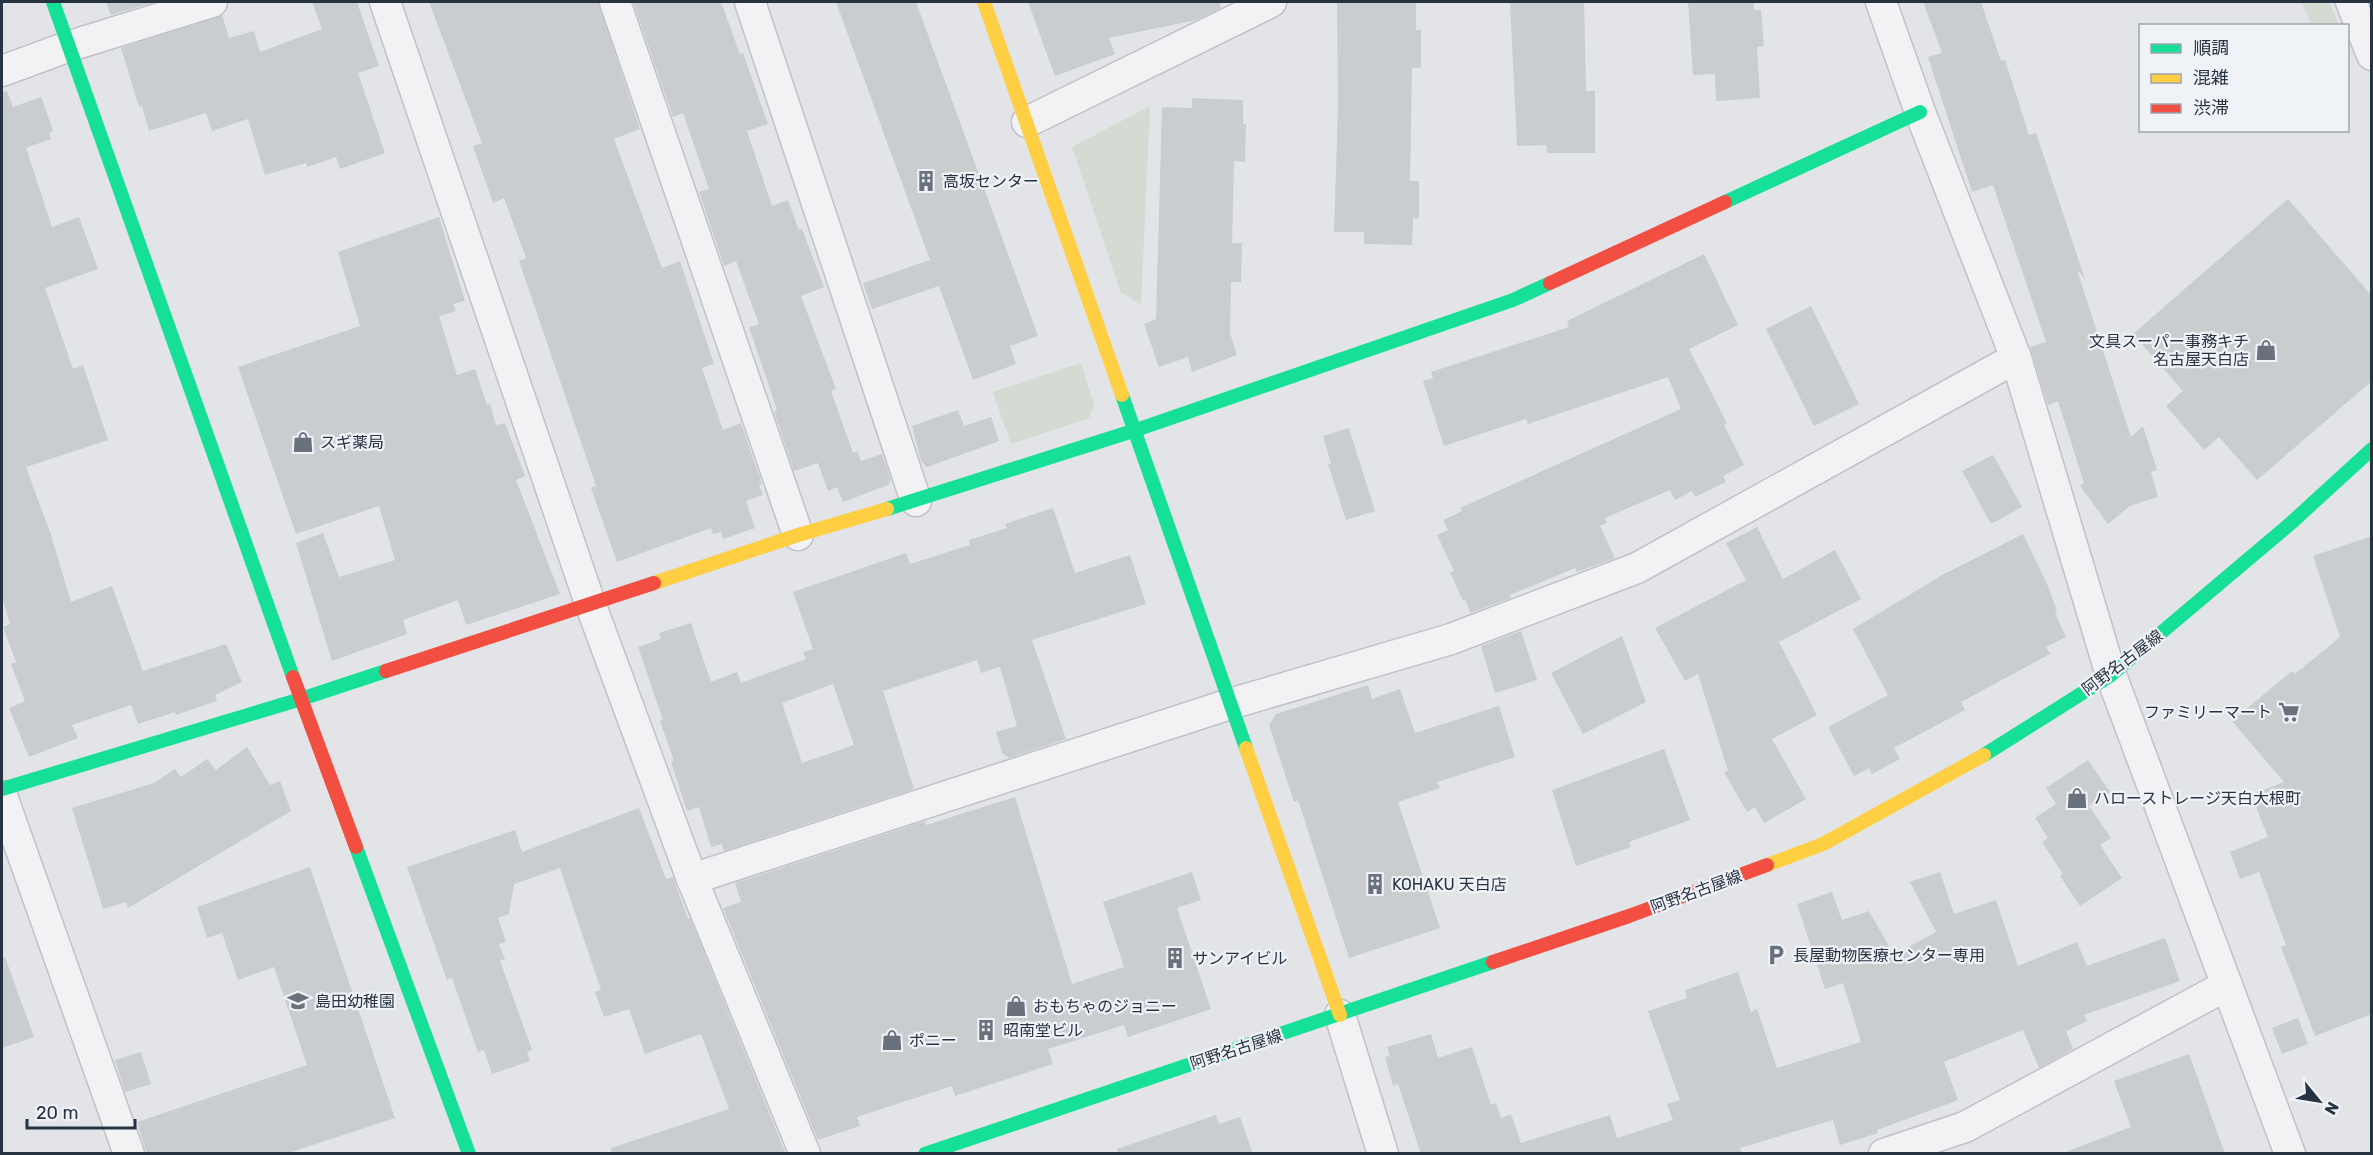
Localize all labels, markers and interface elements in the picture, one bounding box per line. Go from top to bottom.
legend [2139,24,2349,132]
text: 順調 [2193,37,2229,59]
text: 混雑 [2193,67,2229,89]
text: 渋滞 [2193,97,2229,119]
building icon: 高坂センター [914,169,938,193]
place label: 高坂センター [943,172,1039,191]
place label: 文具スーパー事務キチ 名古屋天白店 [2089,332,2249,369]
shop icon: 文具スーパー事務キチ 名古屋天白店 [2254,338,2278,362]
shop icon: スギ薬局 [291,430,315,454]
place label: スギ薬局 [320,433,384,452]
street label: 阿野名古屋線 [2078,626,2166,699]
supermarket icon: ファミリーマート [2277,700,2301,724]
place label: ファミリーマート [2144,703,2272,722]
shop icon: ハローストレージ天白大根町 [2065,786,2089,810]
place label: ハローストレージ天白大根町 [2094,789,2301,808]
street label: 阿野名古屋線 [1648,866,1745,917]
building icon: KOHAKU 天白店 [1363,872,1387,896]
place label: KOHAKU 天白店 [1392,875,1507,894]
parking icon: 長屋動物医療センター専用 [1764,943,1788,967]
building icon: サンアイビル [1163,946,1187,970]
place label: 長屋動物医療センター専用 [1793,946,1985,965]
place label: サンアイビル [1192,949,1287,968]
school or university icon: 島田幼稚園 [286,989,310,1013]
place label: 島田幼稚園 [315,992,395,1011]
shop icon: おもちゃのジョニー [1004,994,1028,1018]
place label: おもちゃのジョニー [1033,997,1177,1016]
building icon: 昭南堂ビル [974,1018,998,1042]
place label: 昭南堂ビル [1003,1021,1083,1040]
street label: 阿野名古屋線 [1188,1026,1285,1073]
shop icon: ポニー [880,1028,904,1052]
place label: ポニー [909,1031,957,1050]
north arrow [2289,1071,2349,1131]
scale bar [27,1092,135,1130]
text: N [2320,1099,2343,1118]
text: 20 m [36,1102,78,1124]

